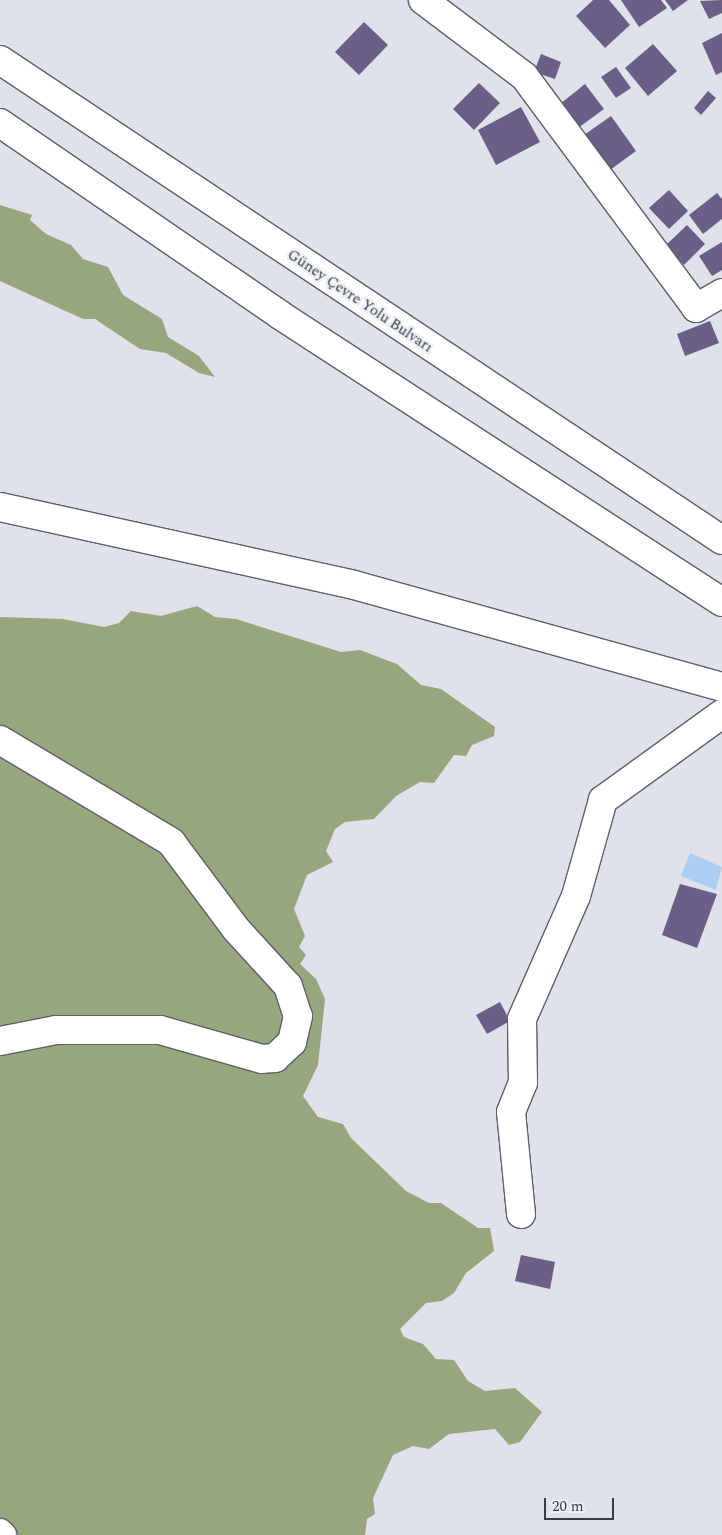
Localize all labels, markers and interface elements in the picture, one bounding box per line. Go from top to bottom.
street label: Güney Çevre Yolu Bulvarı [284,246,436,356]
scale bar [547,1488,617,1520]
text: 20 m [552,1495,584,1518]

